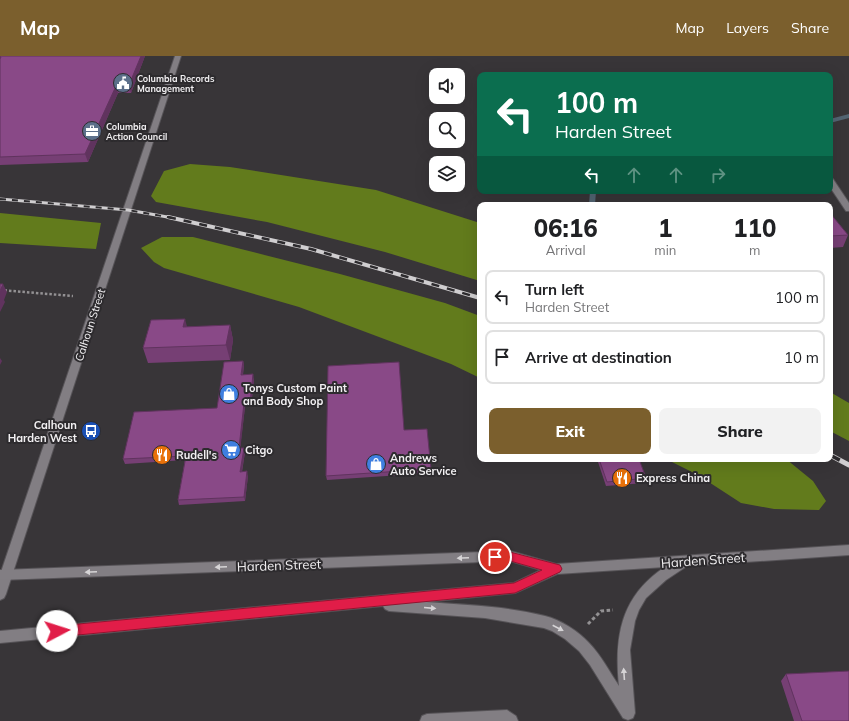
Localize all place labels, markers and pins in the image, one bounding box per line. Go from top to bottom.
public building icon: Columbia Records Management [112,72,134,94]
place label: Columbia Records Management [137,73,215,94]
office icon: Columbia Action Council [81,120,103,142]
place label: Columbia Action Council [106,121,167,142]
place label: Tonys Custom Paint and Body Shop [243,381,347,408]
shop icon: Tonys Custom Paint and Body Shop [218,383,240,405]
place label: Calhoun Harden West [8,418,77,445]
bus stop icon: Calhoun Harden West [80,420,102,442]
supermarket icon: Citgo [220,439,242,461]
place label: Citgo [245,443,273,457]
restaurant icon: Rudell's [151,444,173,466]
place label: Rudell's [176,448,218,462]
place label: Andrews Auto Service [390,451,457,478]
shop icon: Andrews Auto Service [365,453,387,475]
restaurant icon: Express China [611,467,633,489]
place label: Express China [636,471,710,485]
pin [478,540,512,574]

